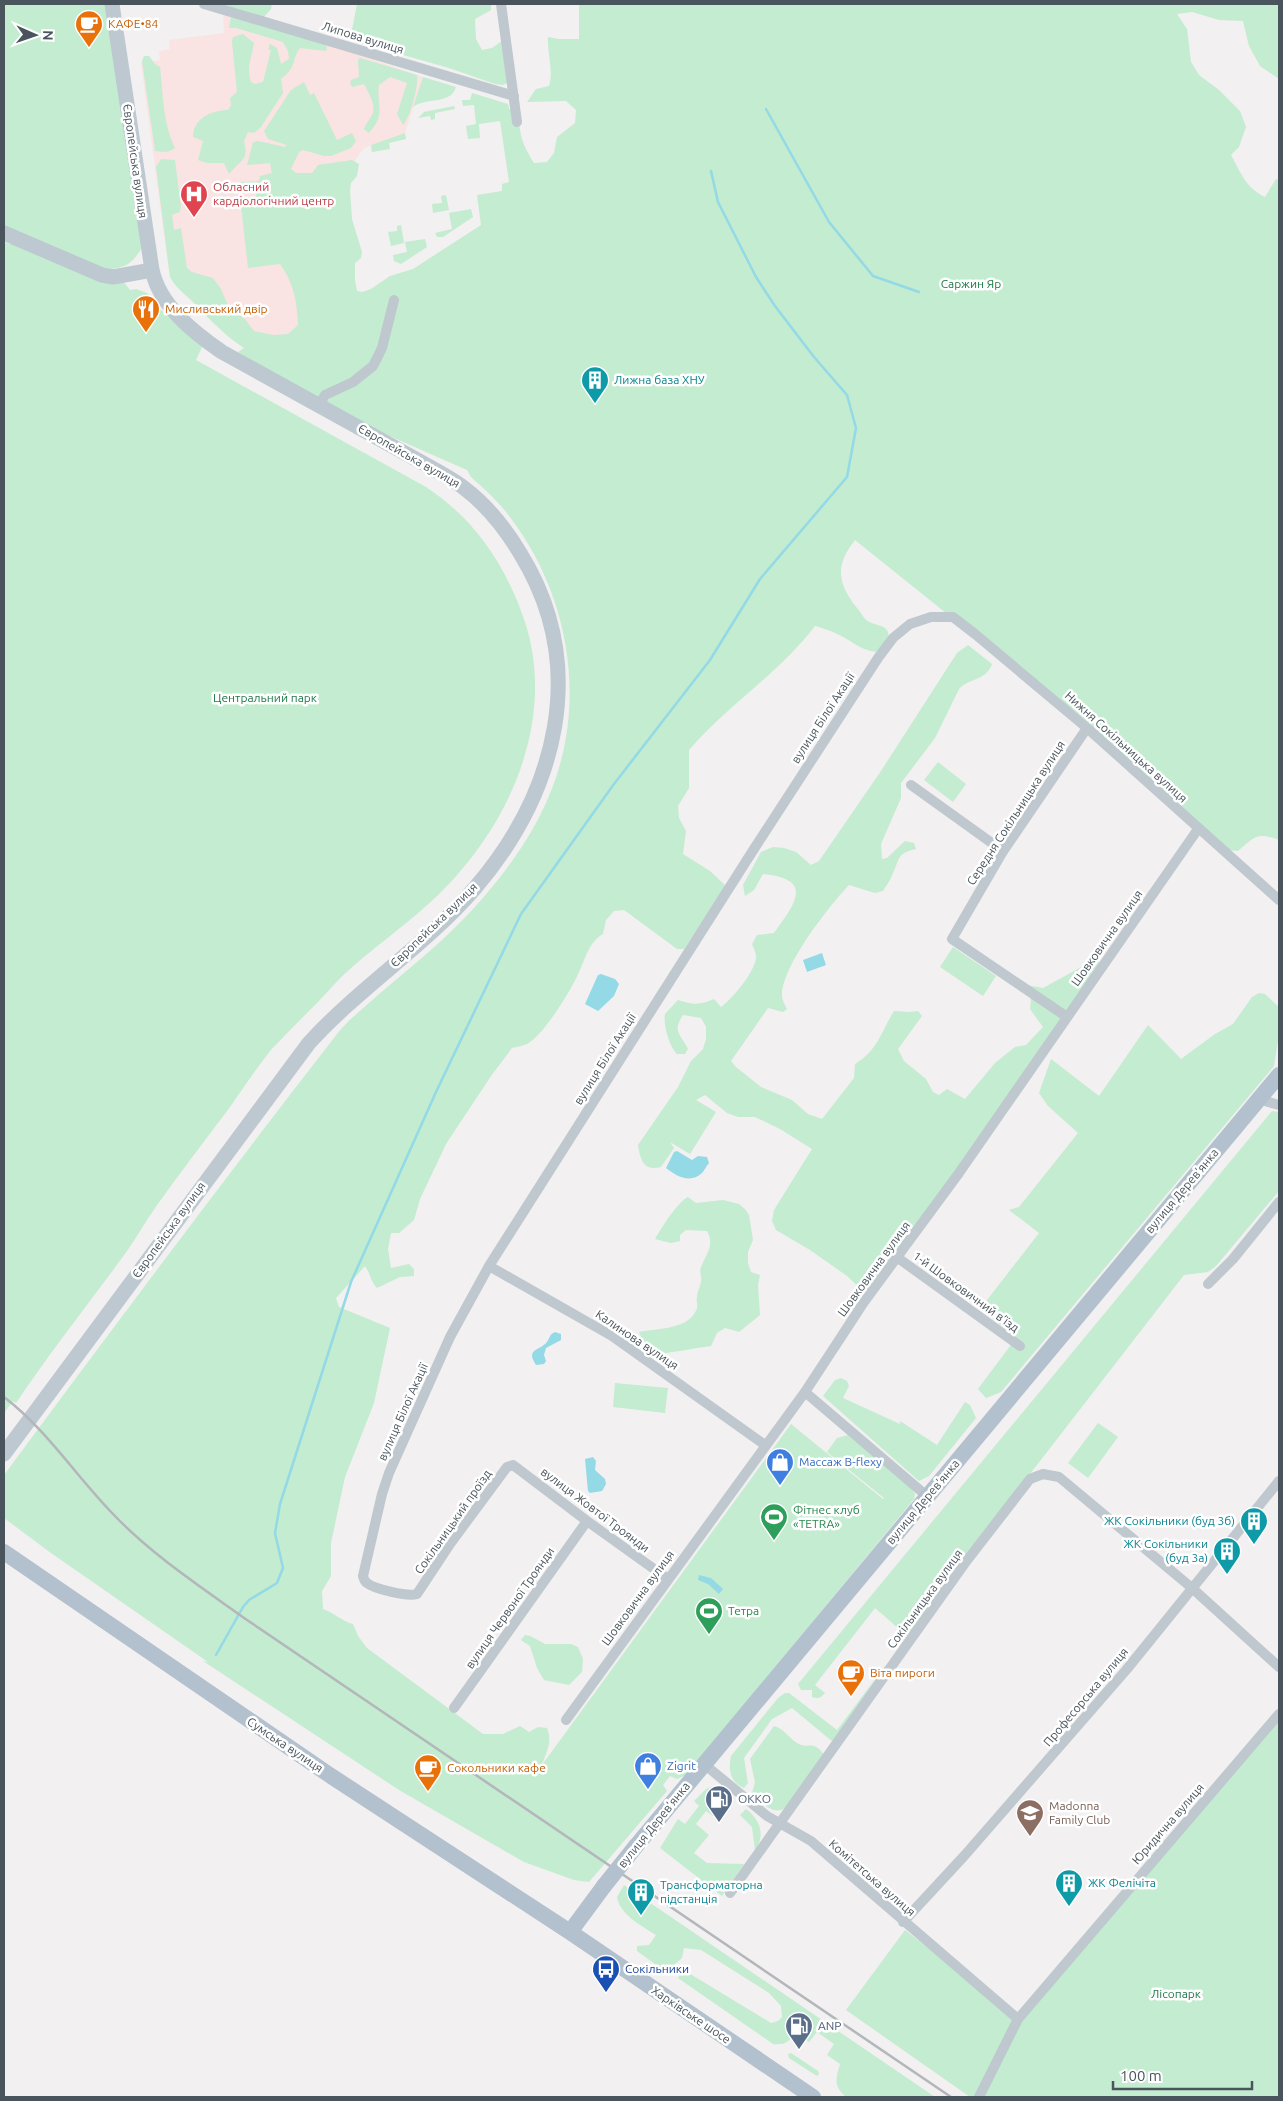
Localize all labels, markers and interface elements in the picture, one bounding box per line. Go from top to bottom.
cafe icon: КАФЕ•84 [74,9,104,48]
north arrow [10,10,60,60]
place label: КАФЕ•84 [108,17,159,30]
street label: Липова вулиця [321,19,406,56]
text: N [40,30,56,41]
street label: Європейська вулиця [121,103,150,219]
hospital icon: Обласний кардiологiчний центр [179,179,209,218]
place label: Обласний кардiологiчний центр [213,180,334,207]
park label: Саржин Яр [941,277,1001,290]
restaurant icon: Мисливський двір [131,294,161,333]
place label: Мисливський двір [165,302,268,315]
building icon: Лижна база ХНУ [580,365,610,404]
place label: Лижна база ХНУ [614,373,705,386]
street label: Європейська вулиця [356,421,462,490]
street label: вулиця Білої Акації [788,669,857,765]
street label: Нижня Сокільницька вулиця [1063,688,1190,805]
park label: Центральний парк [213,691,317,704]
street label: Середня Сокільницька вулиця [964,738,1067,887]
street label: Європейська вулиця [388,880,480,969]
street label: Шовковична вулиця [1069,887,1145,988]
street label: вулиця Білої Акації [571,1010,639,1107]
street label: вулиця Дерев’янка [1142,1146,1221,1236]
street label: Європейська вулиця [129,1179,208,1280]
street label: Шовковична вулиця [835,1219,912,1319]
street label: 1-й Шовковичний в’їзд [911,1249,1022,1334]
street label: Калинова вулиця [593,1307,681,1372]
street label: вулиця Білої Акації [375,1360,430,1463]
shop icon: Массаж B-flexy [765,1447,795,1486]
place label: Массаж B-flexy [799,1455,882,1468]
street label: вулиця Дерев’янка [883,1457,962,1547]
street label: вулиця Жовтої Троянди [539,1465,652,1555]
street label: Сокільницький проїзд [412,1467,493,1576]
sports icon: Фітнес клуб «TETRA» [759,1502,789,1541]
place label: Фітнес клуб «TETRA» [793,1503,860,1530]
building icon: ЖК Сокільники (буд 3б) [1239,1506,1269,1545]
place label: ЖК Сокільники (буд 3б) [1104,1514,1235,1528]
building icon: ЖК Сокільники (буд 3а) [1212,1536,1242,1575]
place label: ЖК Сокільники (буд 3а) [1123,1537,1208,1565]
street label: вулиця Червоної Троянди [463,1545,556,1671]
street label: Сокільницька вулиця [884,1547,965,1651]
street label: Шовковична вулиця [599,1548,676,1648]
sports icon: Тетра [694,1596,724,1635]
place label: Тетра [728,1604,759,1617]
street label: Професорська вулиця [1041,1645,1131,1748]
cafe icon: Віта пироги [836,1658,866,1697]
place label: Віта пироги [870,1666,935,1679]
street label: Сумська вулиця [245,1714,326,1775]
shop icon: Zigrit [633,1751,663,1790]
cafe icon: Сокольники кафе [413,1753,443,1792]
place label: Zigrit [667,1759,696,1772]
place label: Сокольники кафе [447,1761,546,1774]
street label: вулиця Дерев’янка [615,1779,692,1870]
street label: Юридична вулиця [1129,1781,1206,1867]
fuel station icon: ОККО [704,1784,734,1823]
place label: ОККО [738,1792,771,1805]
school or university icon: Madonna Family Club [1015,1798,1045,1837]
place label: Madonna Family Club [1049,1799,1110,1826]
street label: Комітетська вулиця [827,1837,918,1919]
building icon: ЖК Фелічіта [1054,1868,1084,1907]
place label: ЖК Фелічіта [1088,1876,1156,1889]
building icon: Трансформаторна підстанція [626,1877,656,1916]
place label: Трансформаторна підстанція [660,1878,763,1905]
bus stop icon: Сокільники [591,1954,621,1993]
place label: Сокільники [625,1962,689,1975]
street label: Харківське шосе [649,1983,733,2046]
park label: Лісопарк [1151,1987,1201,2000]
fuel station icon: ANP [784,2011,814,2050]
place label: ANP [818,2019,842,2032]
scale bar [1113,2058,1252,2090]
text: 100 m [1120,2067,1162,2084]

